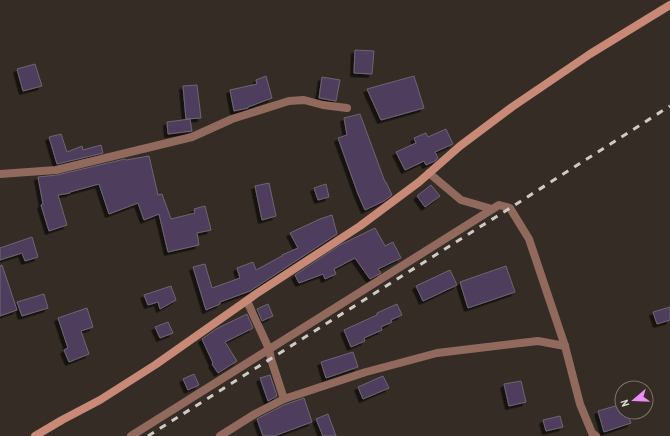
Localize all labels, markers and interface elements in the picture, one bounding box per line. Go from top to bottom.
north arrow [614,380,654,420]
text: N [617,398,632,409]

